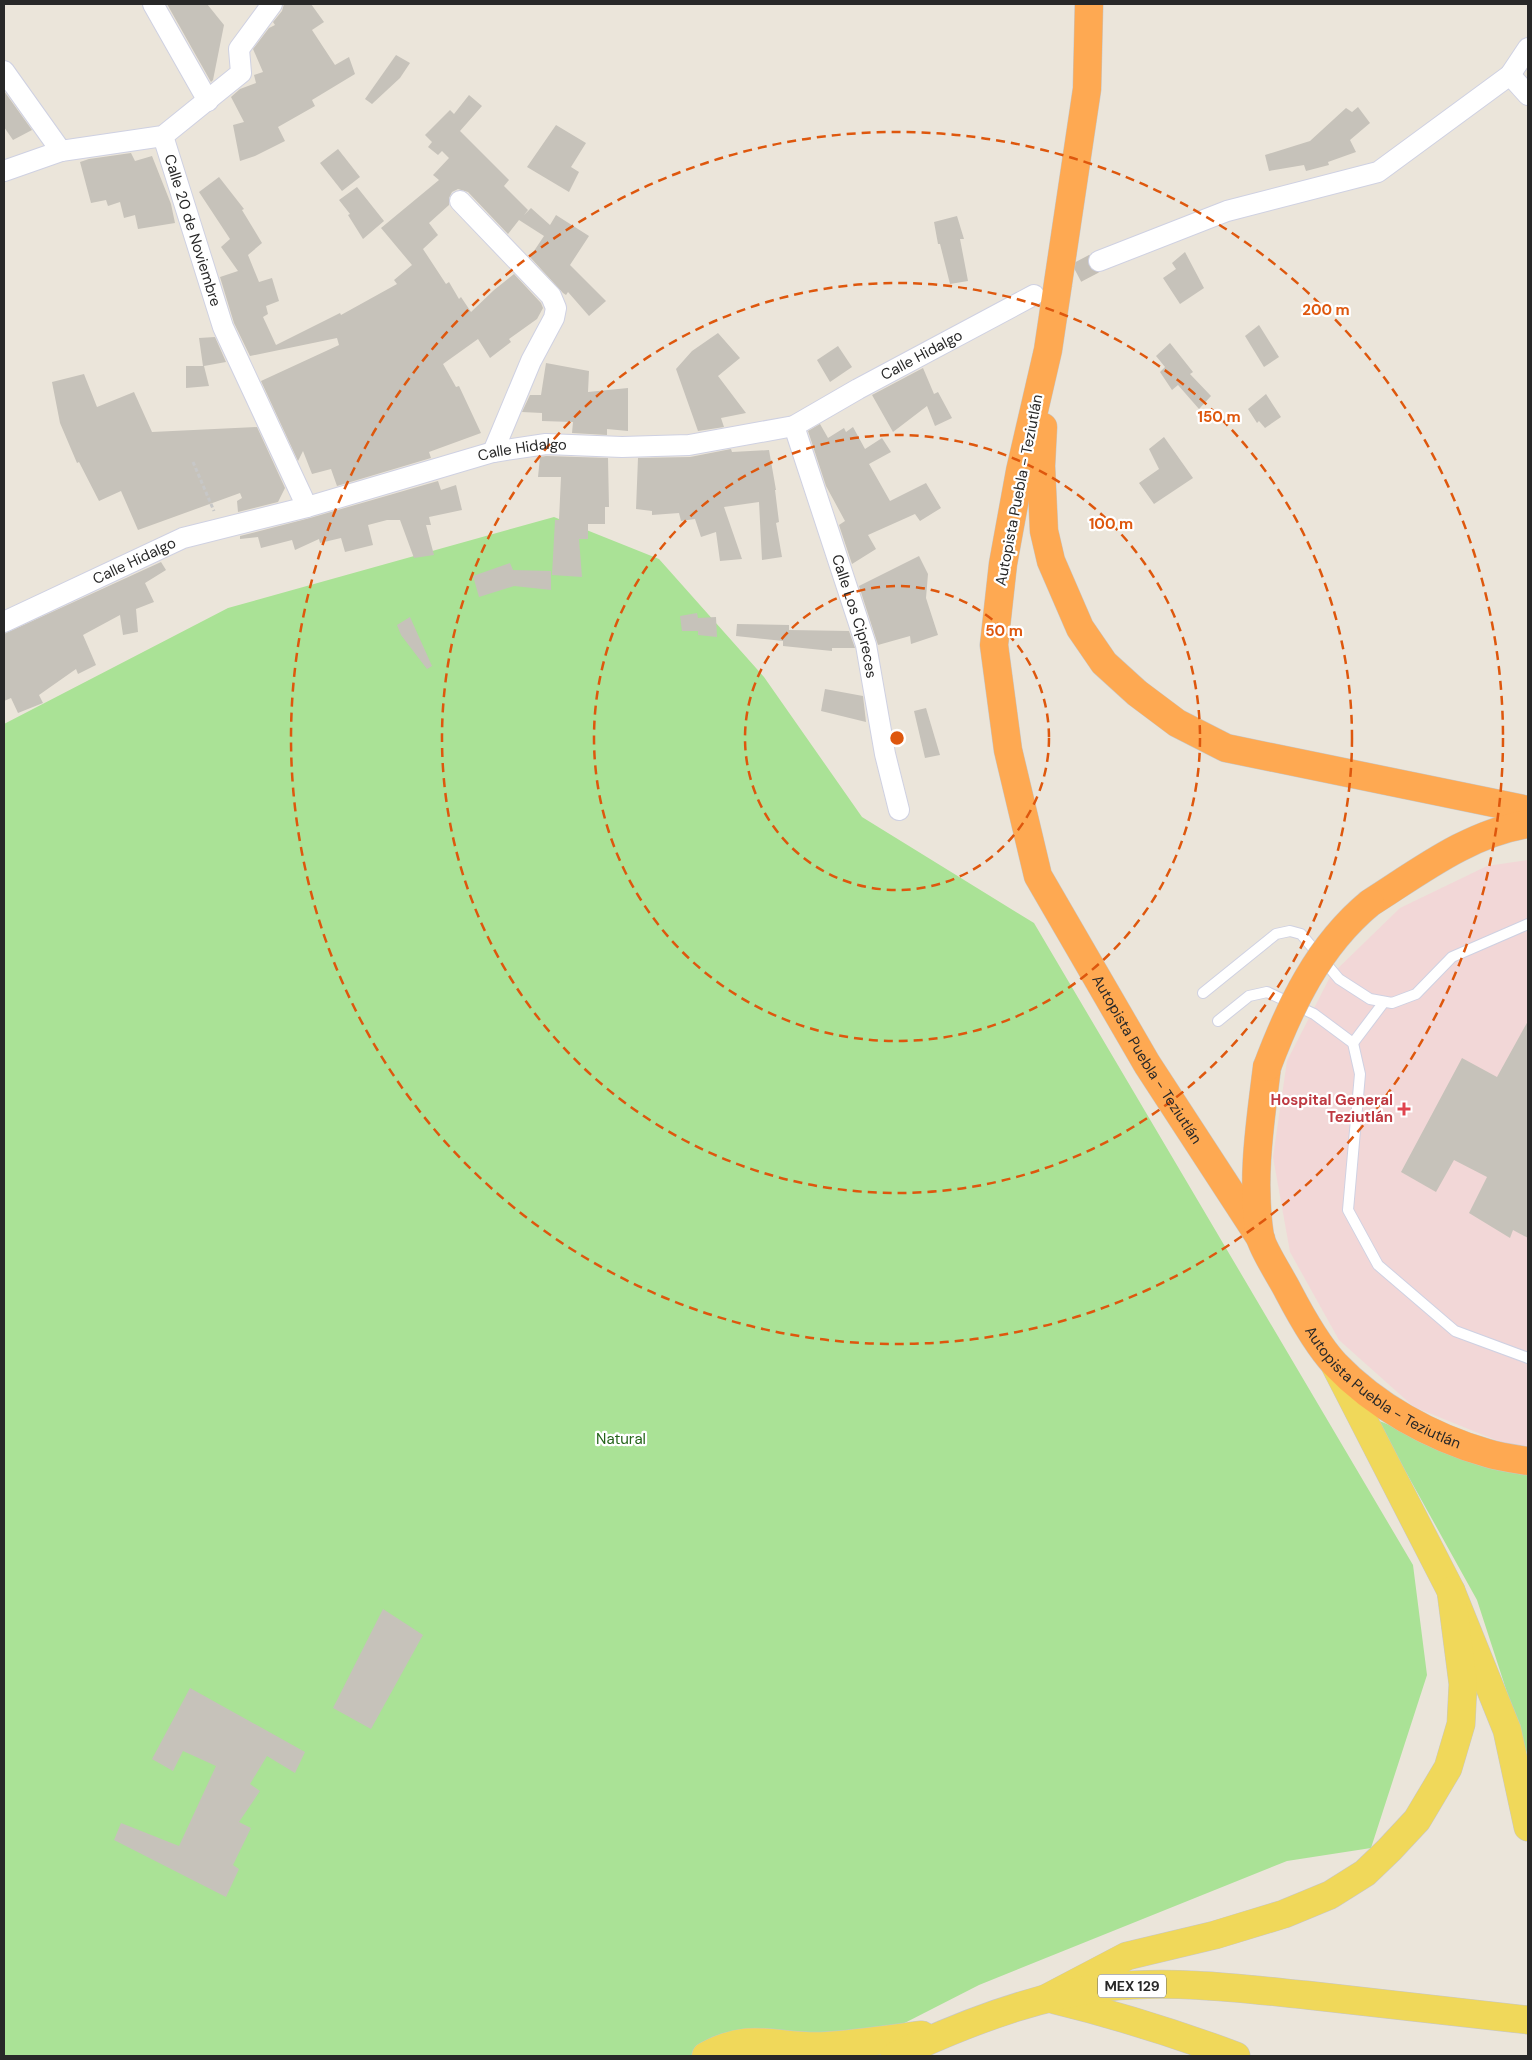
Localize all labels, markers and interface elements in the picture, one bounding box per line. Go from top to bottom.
street label: Calle 20 de Noviembre [159,152,226,309]
text: 200 m [1302,300,1350,320]
street label: Calle Hidalgo [877,325,966,385]
street label: Autopista Puebla - Teziutlán [991,393,1047,587]
text: 150 m [1198,407,1241,427]
street label: Calle Hidalgo [475,434,567,466]
text: 100 m [1089,514,1133,534]
street label: Calle Hidalgo [89,533,179,589]
street label: Calle Los Cipreces [827,552,882,680]
text: 50 m [985,621,1023,641]
centre of rings [888,729,906,747]
street label: Autopista Puebla - Teziutlán [1088,971,1206,1148]
place label: Hospital General Teziutlán [1270,1090,1393,1127]
marker: Hospital General Teziutlán [1397,1102,1411,1116]
street label: Autopista Puebla - Teziutlán [1300,1322,1464,1453]
park label: Natural [596,1429,646,1449]
road number: MEX 129 [1098,1974,1166,1998]

